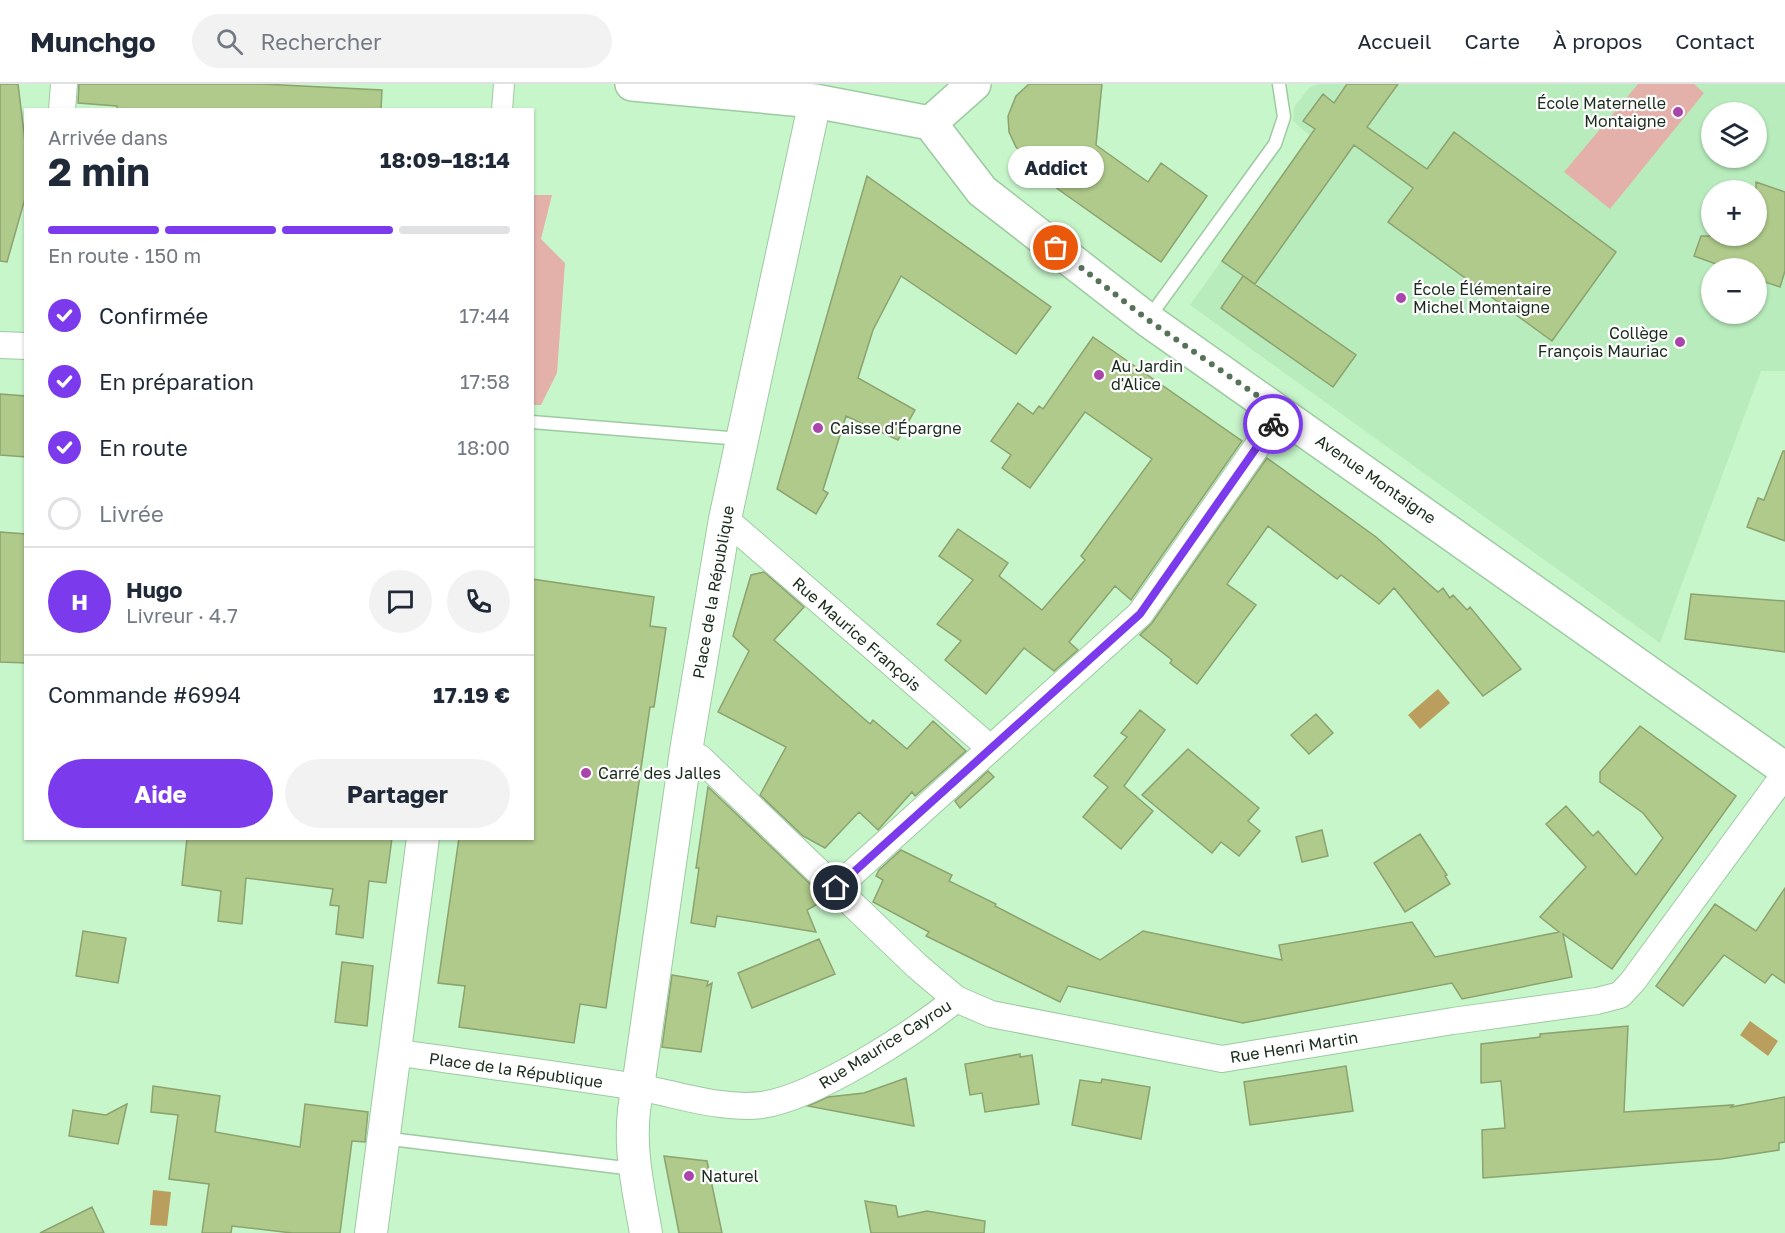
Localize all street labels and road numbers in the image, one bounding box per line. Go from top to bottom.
street label: Avenue Montaigne [1312,430,1440,528]
street label: Place de la République [688,504,738,680]
street label: Rue Maurice François [789,573,925,695]
street label: Rue Maurice Cayrou [815,995,955,1093]
street label: Rue Henri Martin [1229,1027,1359,1067]
street label: Place de la République [428,1048,604,1092]

